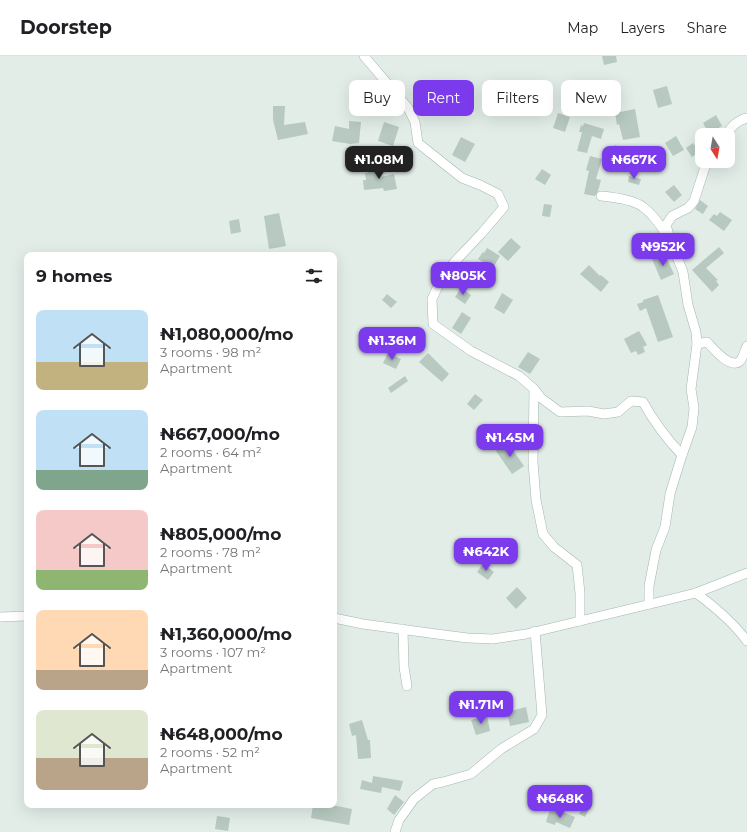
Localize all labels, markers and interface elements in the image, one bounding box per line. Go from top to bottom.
text: Doorstep [20,16,112,39]
text: Map [567,19,598,37]
text: Layers [620,19,665,37]
text: Share [687,19,727,37]
chip: Buy [349,80,405,116]
chip: Rent [413,80,474,116]
chip: Filters [482,80,553,116]
chip: New [561,80,621,116]
north arrow [695,128,735,168]
map controls [695,128,735,168]
pin: ₦1.08M [346,146,412,180]
pin: ₦667K [606,146,662,180]
text: ₦1.08M [354,151,404,167]
text: ₦667K [611,151,657,167]
pin: ₦952K [635,233,691,267]
text: ₦952K [641,238,685,254]
pin: ₦805K [435,262,491,296]
icon: filters [303,265,325,287]
text: 9 homes [36,266,112,286]
text: ₦805K [440,267,486,283]
text: ₦1,080,000/mo [160,324,293,344]
icon: home [68,326,116,374]
pin: ₦1.36M [359,327,425,361]
text: ₦1.36M [368,332,416,348]
text: 3 rooms · 98 m² [160,344,261,360]
text: Apartment [160,360,232,376]
text: ₦667,000/mo [160,424,280,444]
pin: ₦1.45M [477,424,543,458]
icon: home [68,426,116,474]
text: ₦1.45M [485,429,535,445]
text: 2 rooms · 64 m² [160,444,262,460]
text: Apartment [160,460,232,476]
text: ₦805,000/mo [160,524,281,544]
icon: home [68,526,116,574]
pin: ₦642K [458,538,514,572]
text: ₦642K [463,543,509,559]
text: 2 rooms · 78 m² [160,544,261,560]
text: Apartment [160,560,232,576]
text: ₦1,360,000/mo [160,624,292,644]
icon: home [68,626,116,674]
text: 3 rooms · 107 m² [160,644,266,660]
text: Apartment [160,660,232,676]
pin: ₦1.71M [448,691,514,725]
text: ₦1.71M [458,696,504,712]
text: ₦648,000/mo [160,724,283,744]
icon: home [68,726,116,774]
text: 2 rooms · 52 m² [160,744,260,760]
text: Apartment [160,760,232,776]
pin: ₦648K [532,785,588,819]
text: ₦648K [536,790,584,806]

